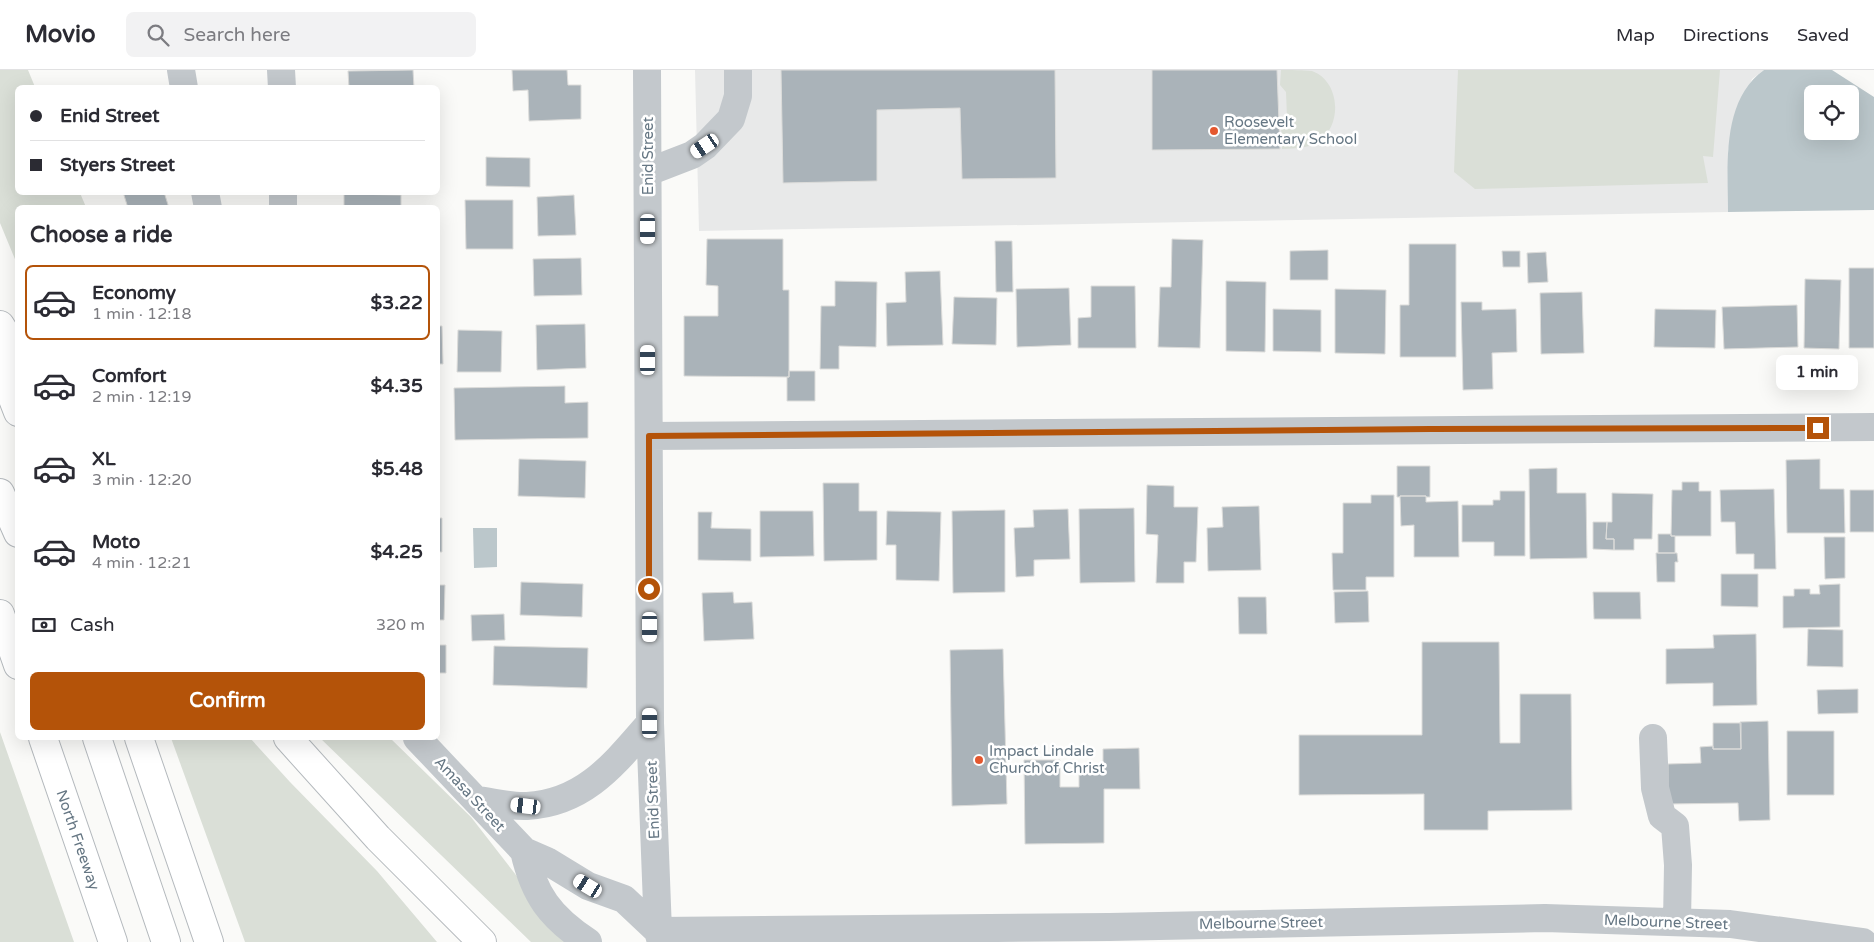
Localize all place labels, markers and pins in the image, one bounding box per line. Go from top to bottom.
place label: Roosevelt Elementary School [1224,113,1357,148]
marker: Roosevelt Elementary School [1208,125,1220,137]
place label: Impact Lindale Church of Christ [989,742,1105,777]
marker: Impact Lindale Church of Christ [973,754,985,766]

